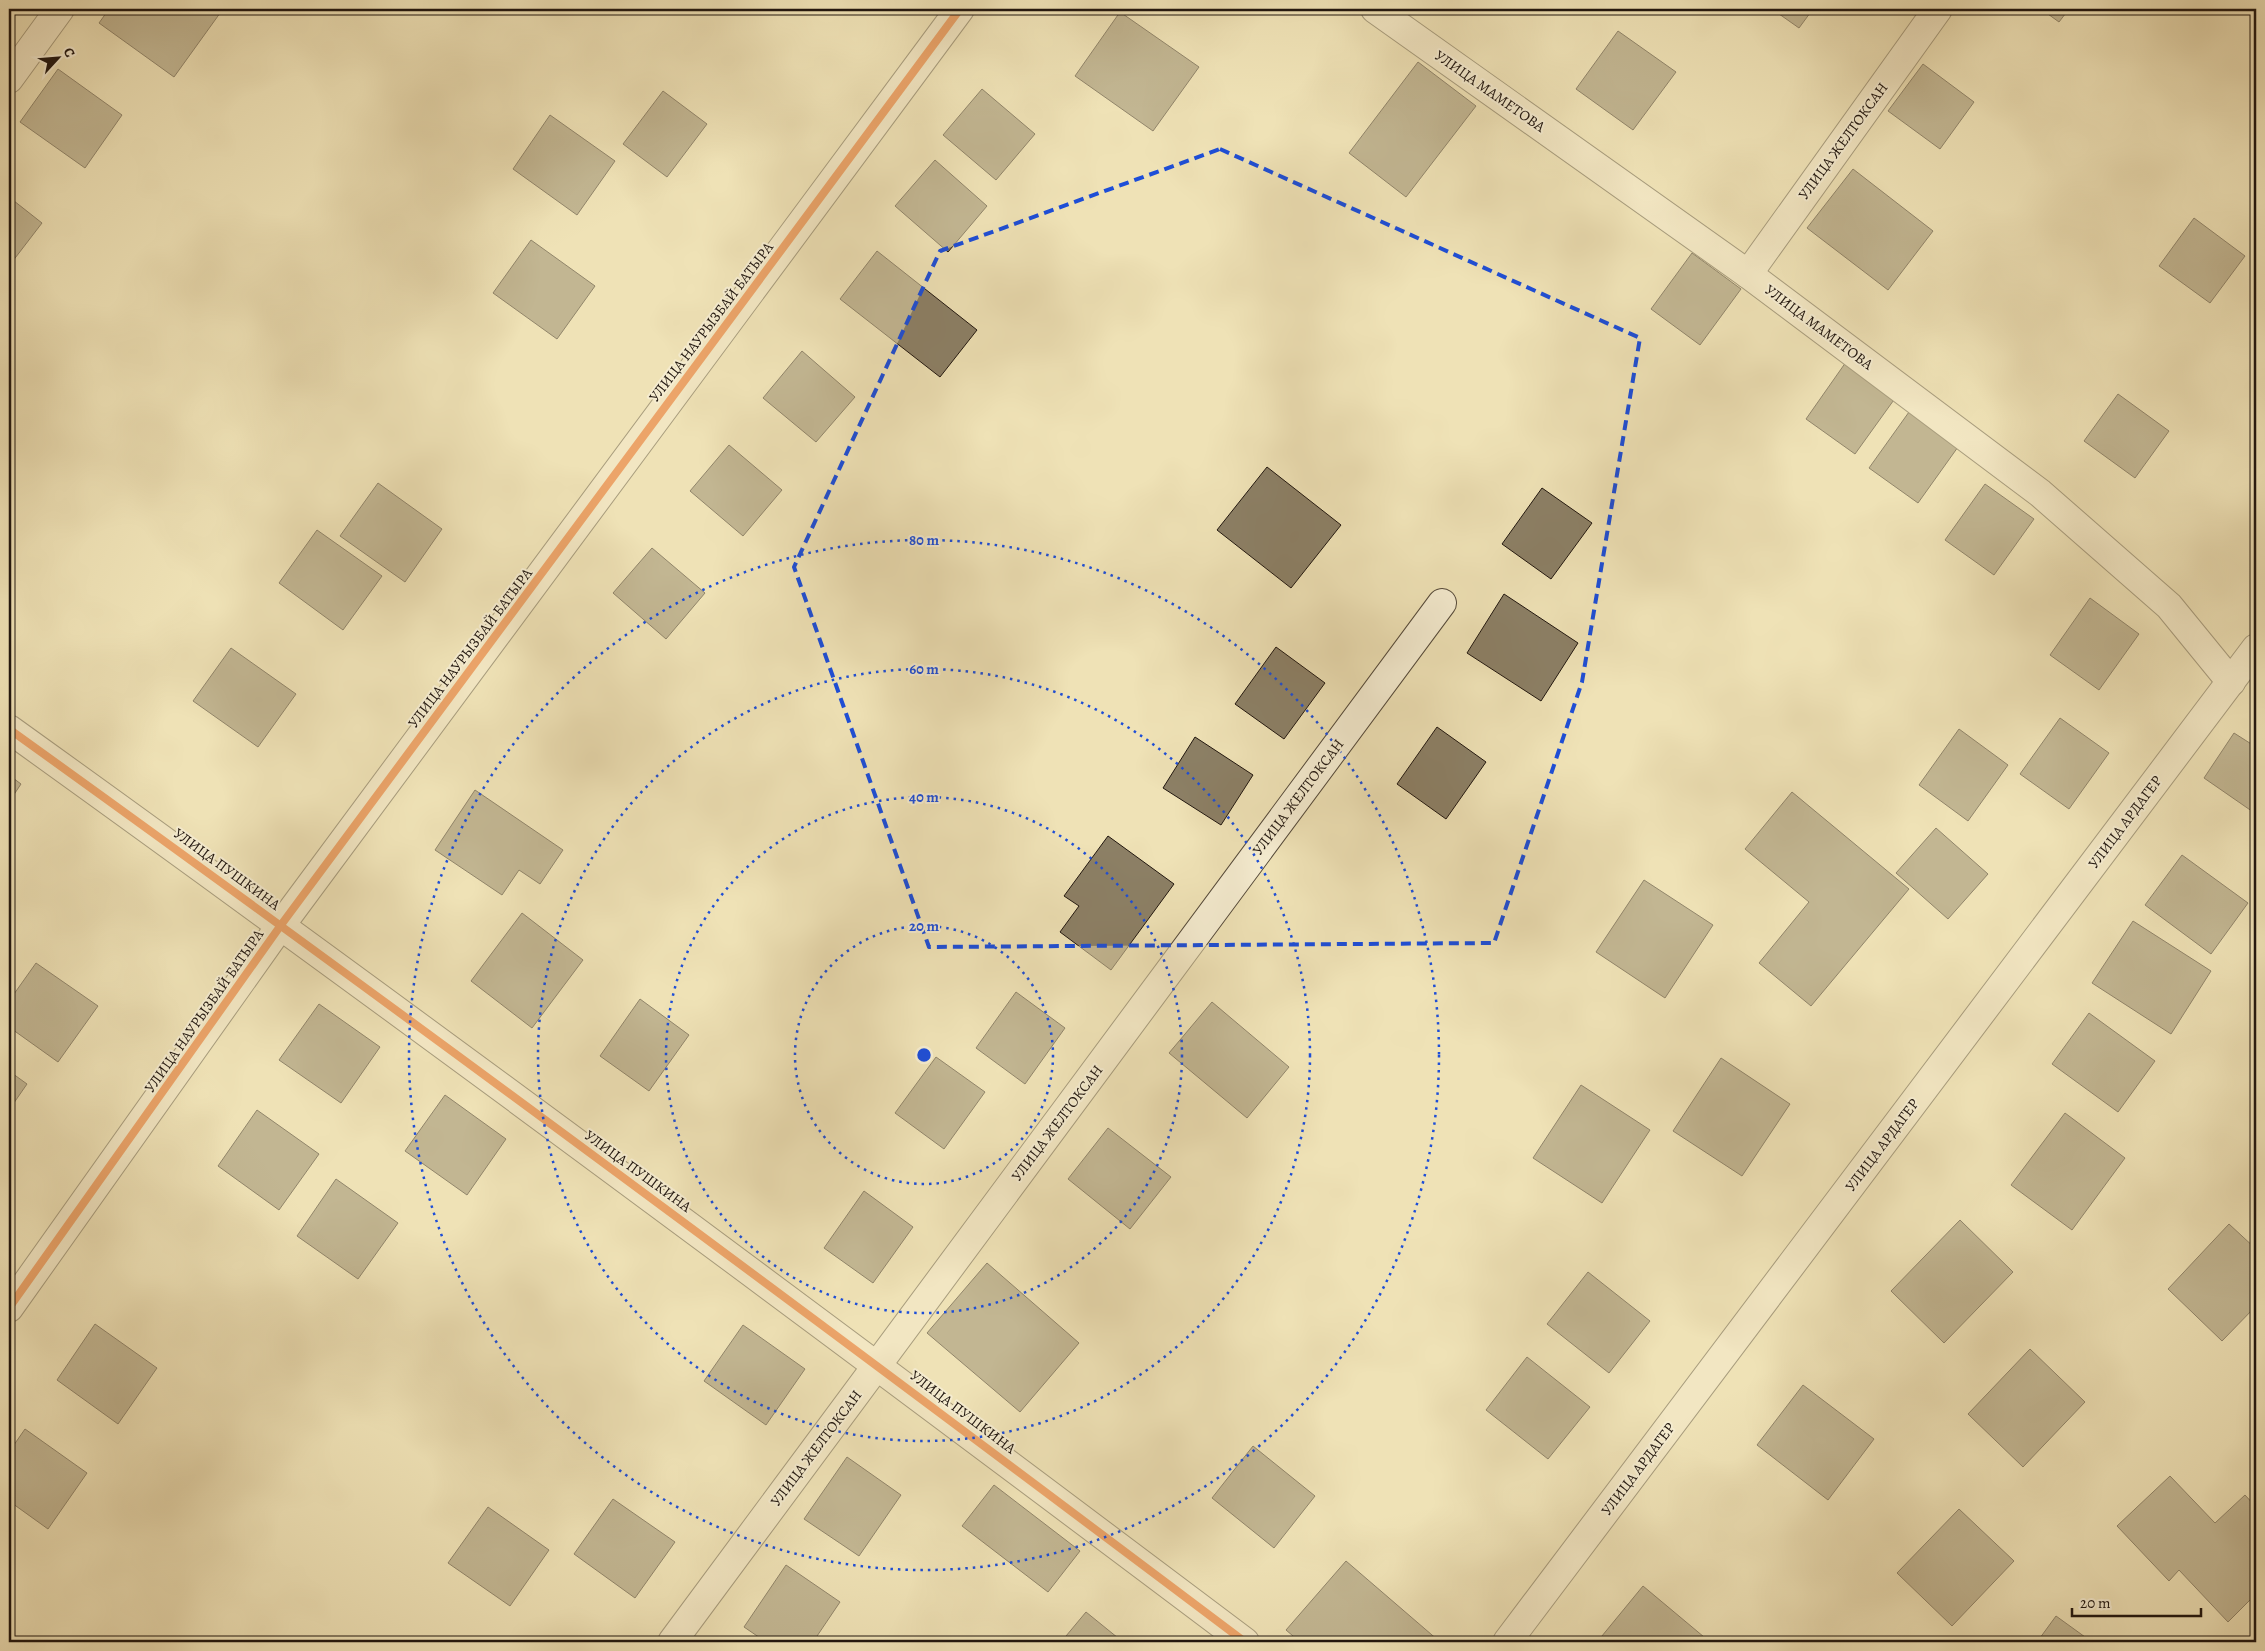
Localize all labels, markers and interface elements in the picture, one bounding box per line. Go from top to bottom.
north arrow [32,32,82,82]
text: С [59,44,80,61]
street label: УЛИЦА МАМЕТОВА [1431,45,1549,137]
street label: УЛИЦА ЖЕЛТОКСАН [1794,78,1892,204]
street label: УЛИЦА НАУРЫЗБАЙ БАТЫРА [644,238,778,406]
street label: УЛИЦА МАМЕТОВА [1761,280,1877,374]
text: 80 m [909,530,939,550]
street label: УЛИЦА НАУРЫЗБАЙ БАТЫРА [403,564,537,732]
text: 60 m [909,659,939,679]
street label: УЛИЦА ЖЕЛТОКСАН [1248,735,1348,859]
street label: УЛИЦА АРДАГЕР [2083,771,2167,873]
text: 40 m [909,787,939,807]
street label: УЛИЦА ПУШКИНА [170,823,285,915]
text: 20 m [909,916,939,936]
street label: УЛИЦА НАУРЫЗБАЙ БАТЫРА [140,925,268,1097]
centre of rings [915,1046,933,1064]
street label: УЛИЦА ЖЕЛТОКСАН [1007,1061,1107,1185]
street label: УЛИЦА АРДАГЕР [1840,1094,1924,1196]
street label: УЛИЦА ПУШКИНА [581,1125,696,1217]
street label: УЛИЦА ПУШКИНА [906,1366,1020,1459]
street label: УЛИЦА ЖЕЛТОКСАН [766,1386,866,1510]
street label: УЛИЦА АРДАГЕР [1596,1418,1680,1520]
scale bar [2072,1586,2201,1618]
text: 20 m [2080,1593,2111,1613]

